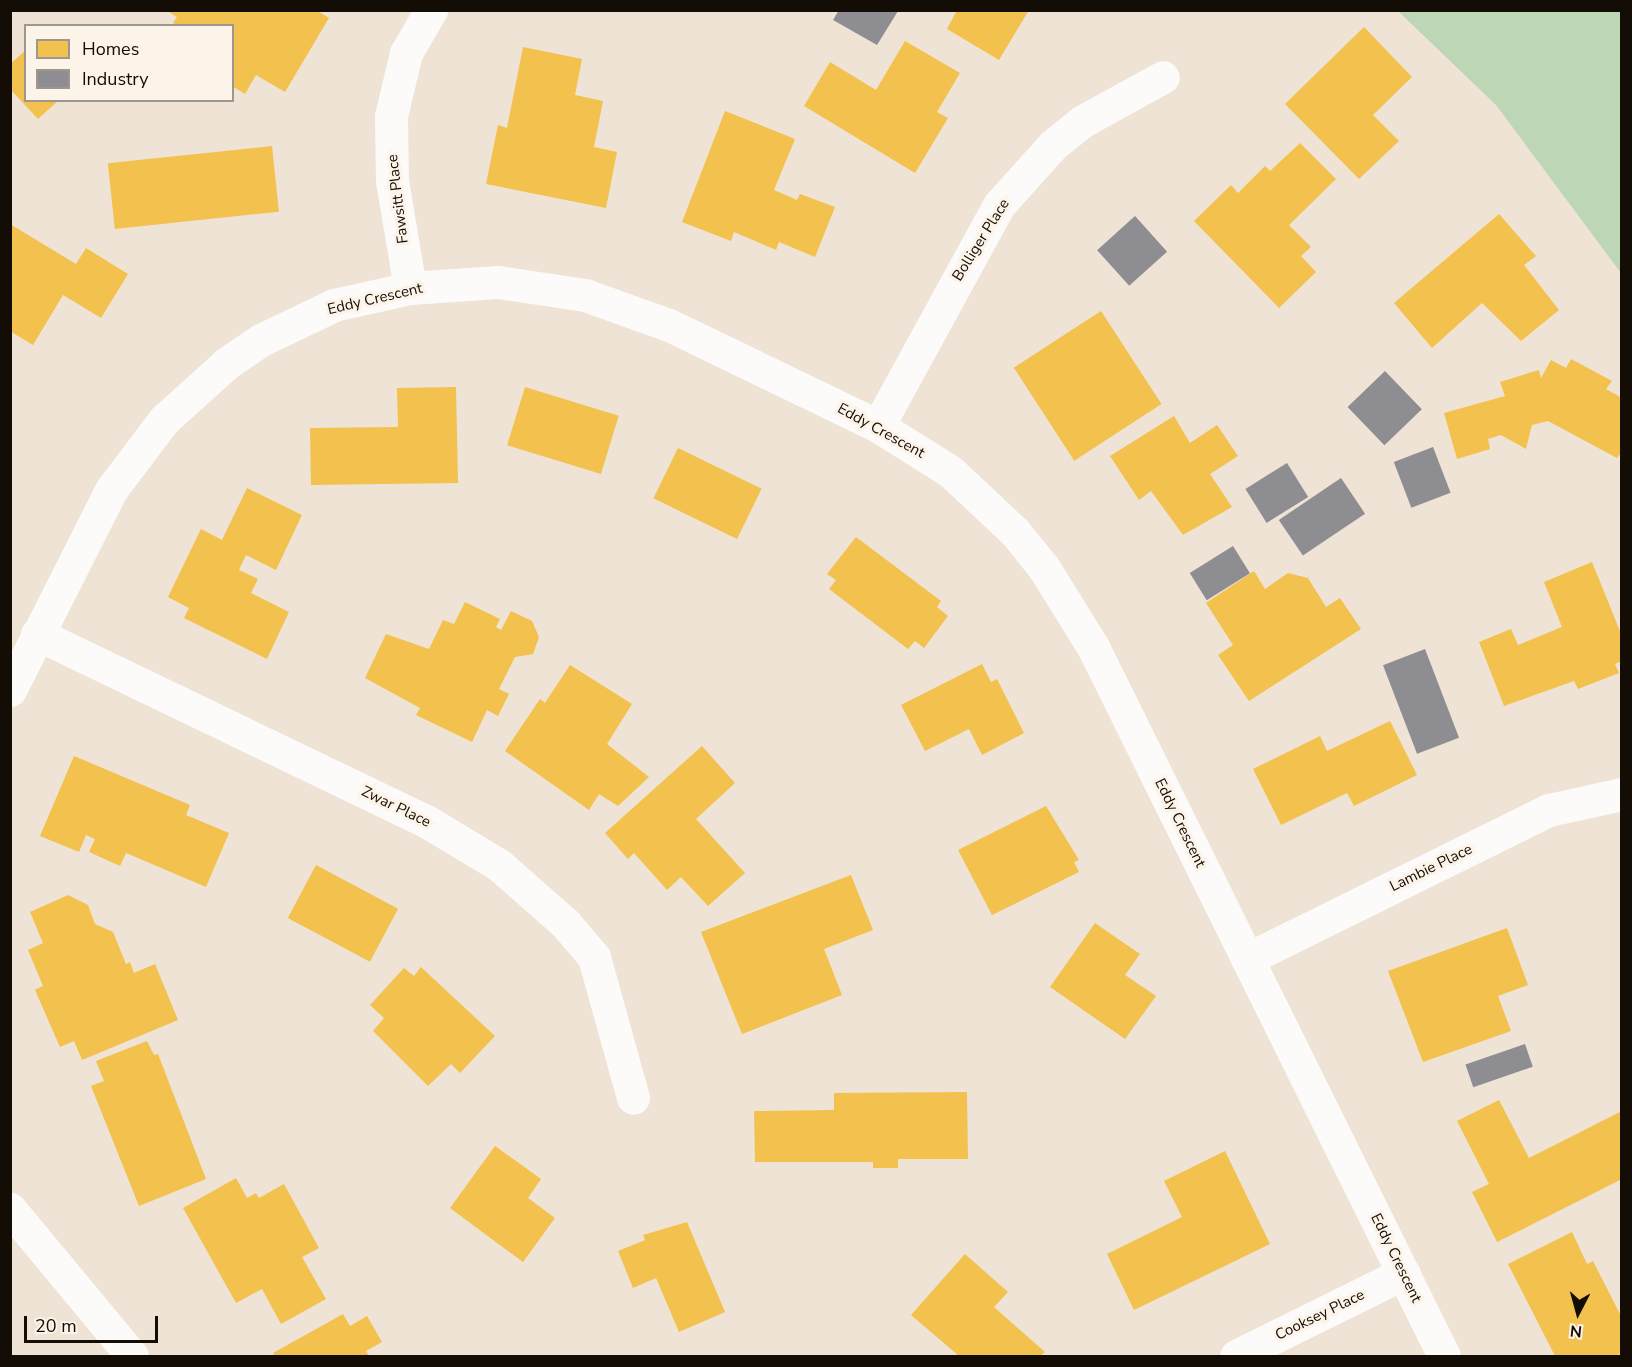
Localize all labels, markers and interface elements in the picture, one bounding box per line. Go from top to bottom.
legend [24,24,234,102]
text: Homes [82,37,139,61]
text: Industry [82,67,149,91]
street label: Fawsitt Place [384,153,412,245]
street label: Bolliger Place [949,196,1013,284]
street label: Eddy Crescent [326,279,424,319]
street label: Eddy Crescent [834,400,928,462]
street label: Eddy Crescent [1151,776,1209,870]
street label: Zwar Place [358,783,434,831]
street label: Lambie Place [1387,840,1475,896]
street label: Eddy Crescent [1367,1211,1425,1305]
north arrow [1548,1283,1608,1343]
street label: Cooksey Place [1272,1286,1368,1344]
scale bar [27,1304,160,1342]
text: 20 m [35,1314,77,1338]
text: N [1569,1319,1583,1342]

